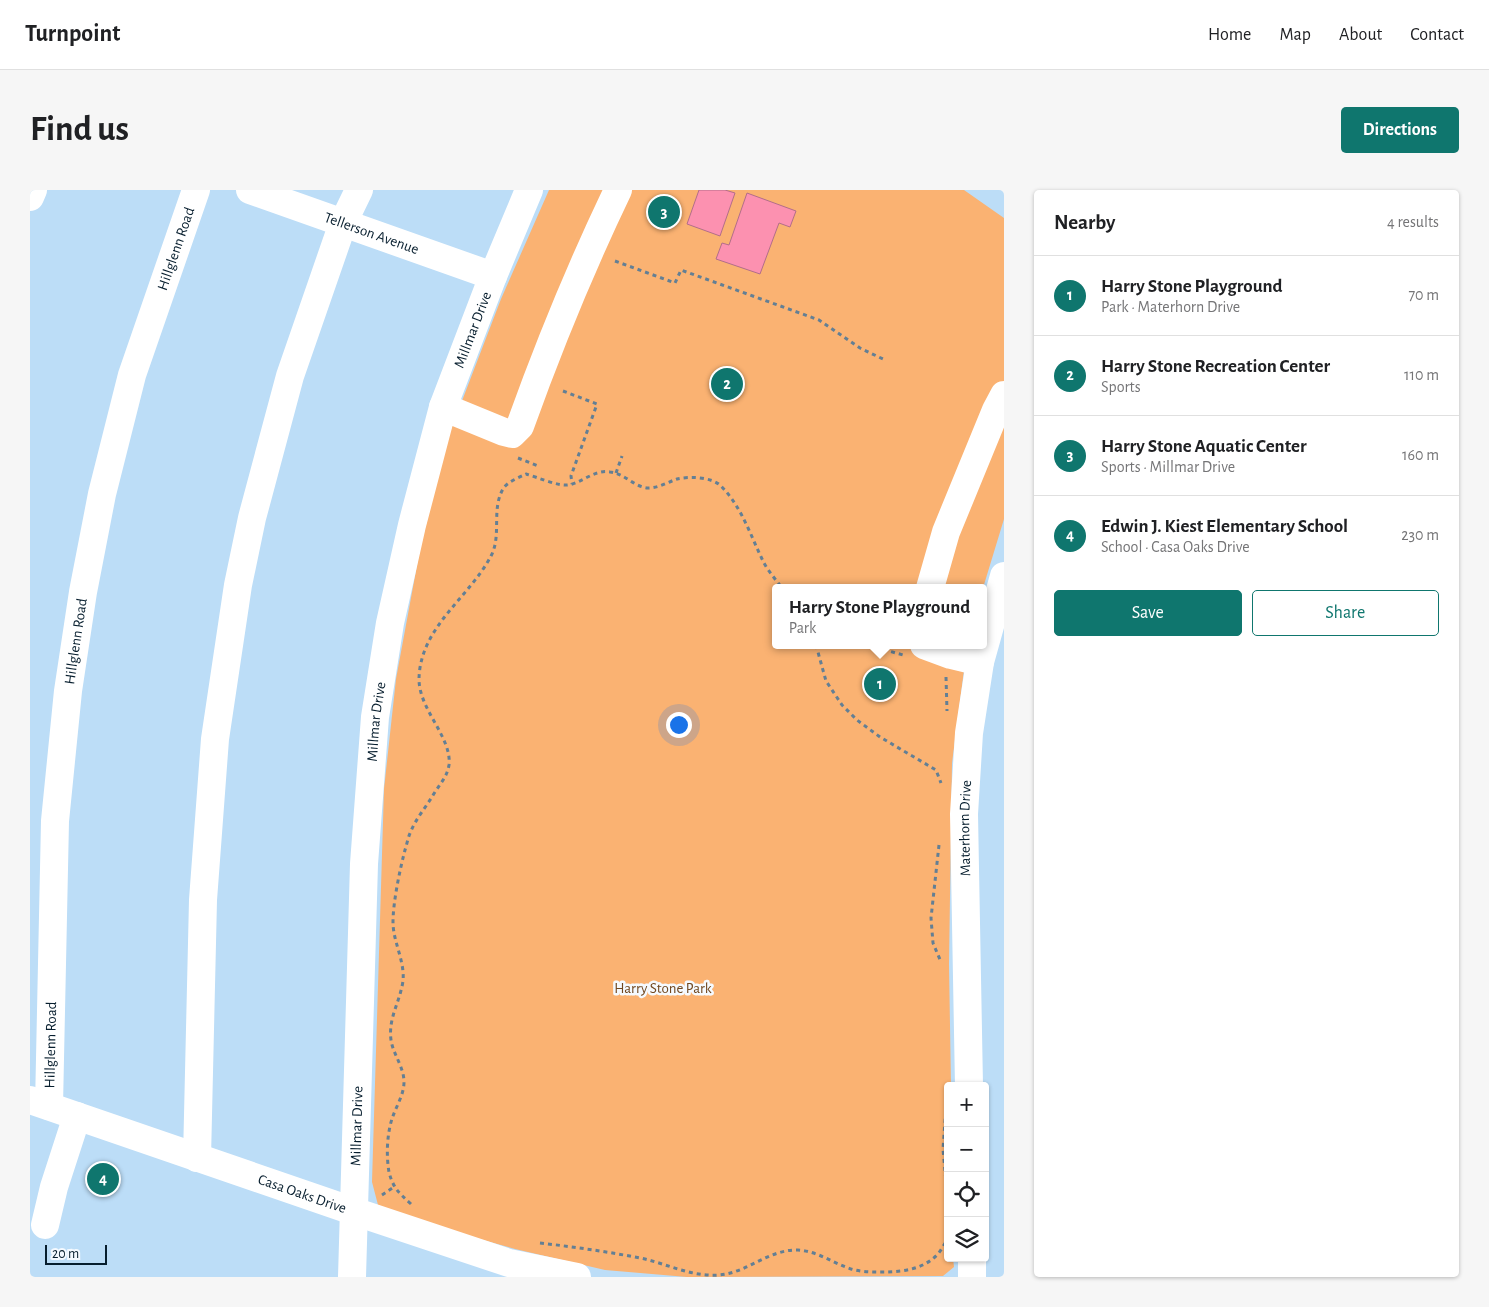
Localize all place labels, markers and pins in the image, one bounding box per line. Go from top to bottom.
pin: 3 [648,193,680,231]
pin: 2 [711,365,743,403]
pin: 1 [864,665,896,703]
pin: 4 [87,1160,119,1198]

